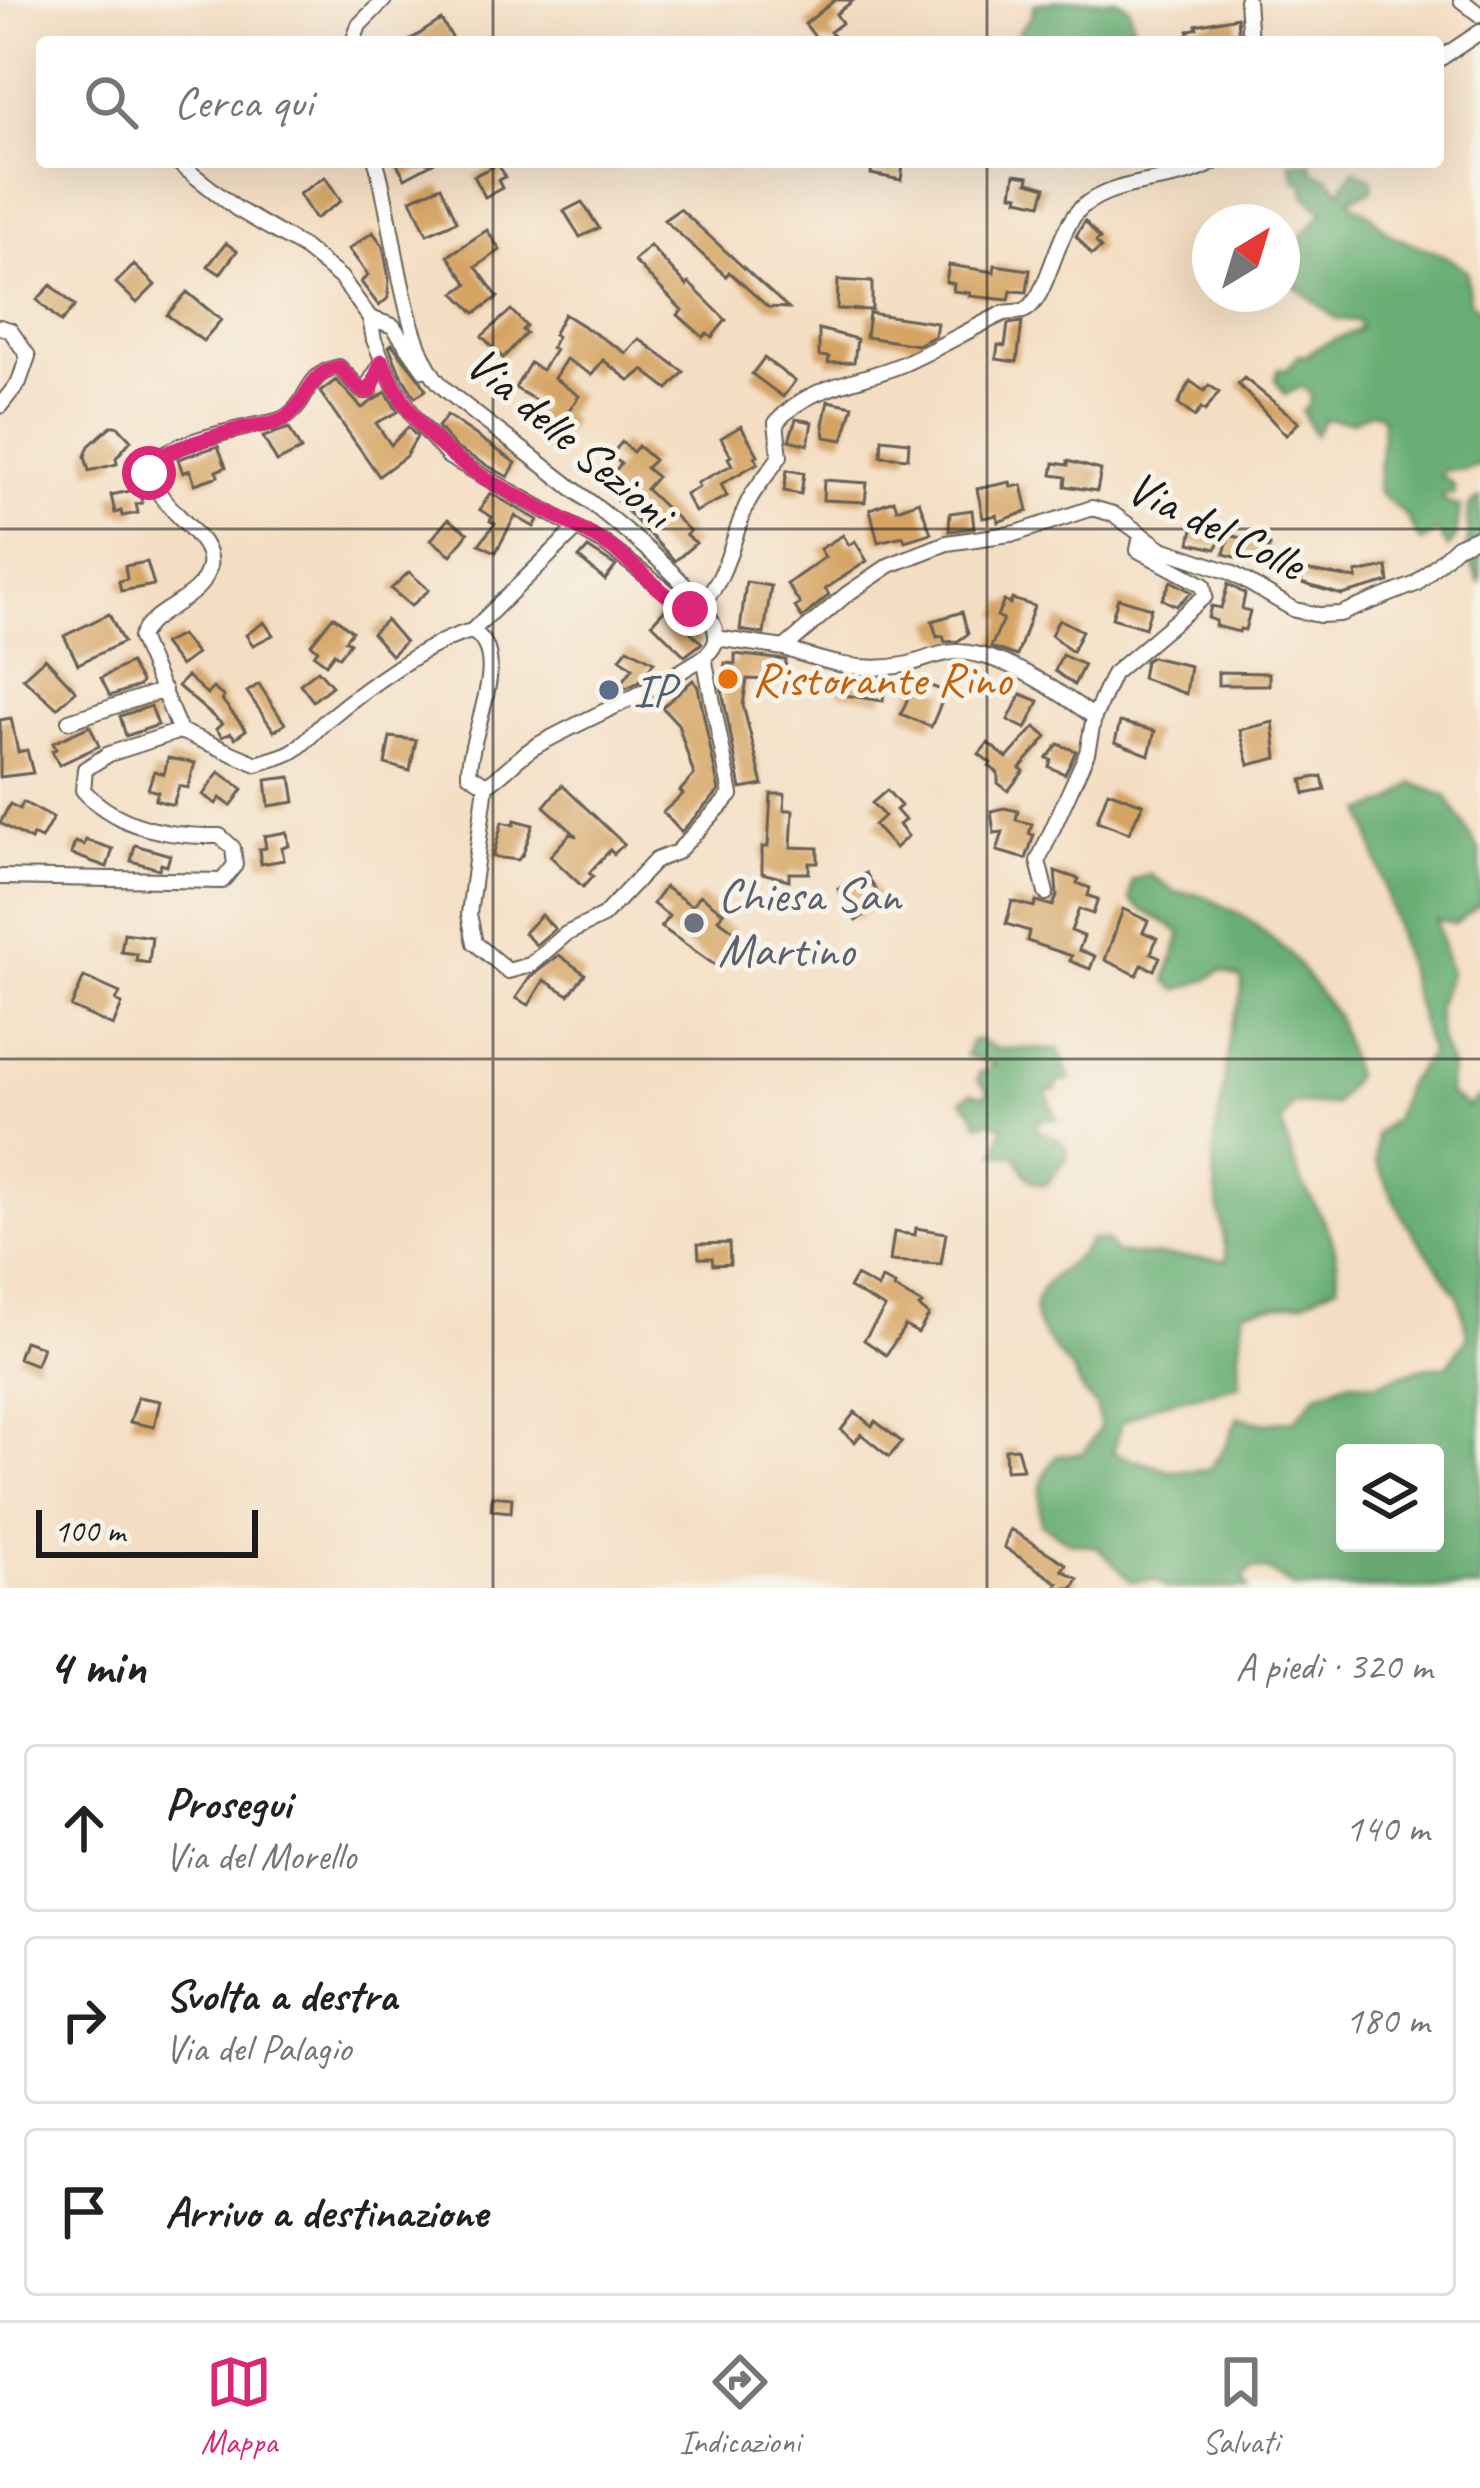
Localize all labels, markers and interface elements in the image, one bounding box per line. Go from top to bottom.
search box [36,36,1444,168]
icon: search [78,69,144,135]
text: Cerca qui [174,74,313,131]
north arrow [1192,204,1300,312]
street label: Via delle Sezioni [454,333,690,544]
route start [122,446,176,500]
street label: Via del Colle [1118,457,1317,595]
route end [663,582,717,636]
place label: Ristorante Rino [752,649,1013,709]
place label: IP [633,660,681,720]
marker: Ristorante Rino [715,666,741,692]
marker: IP [596,677,622,703]
place label: Chiesa San Martino [718,865,903,980]
marker: Chiesa San Martino [681,910,707,936]
map controls [1336,1444,1444,1552]
button: layers [1336,1444,1444,1552]
scale bar [36,1504,258,1557]
text: 100 m [54,1510,125,1552]
text: 4 min [48,1634,146,1698]
text: A piedi · 320 m [1236,1642,1432,1691]
text: Prosegui [165,1775,291,1832]
icon: ahead [51,1795,117,1861]
text: 140 m [1345,1804,1429,1853]
text: Via del Morello [165,1832,356,1881]
text: Svolta a destra [165,1967,397,2024]
icon: right [51,1987,117,2053]
text: 180 m [1345,1996,1429,2045]
text: Via del Palagio [165,2024,351,2073]
icon: arrive [51,2179,117,2245]
text: Arrivo a destinazione [165,2184,488,2241]
tab: Mappa [201,2349,277,2463]
tab: Indicazioni [679,2349,801,2463]
tab: Salvati [1202,2349,1279,2463]

